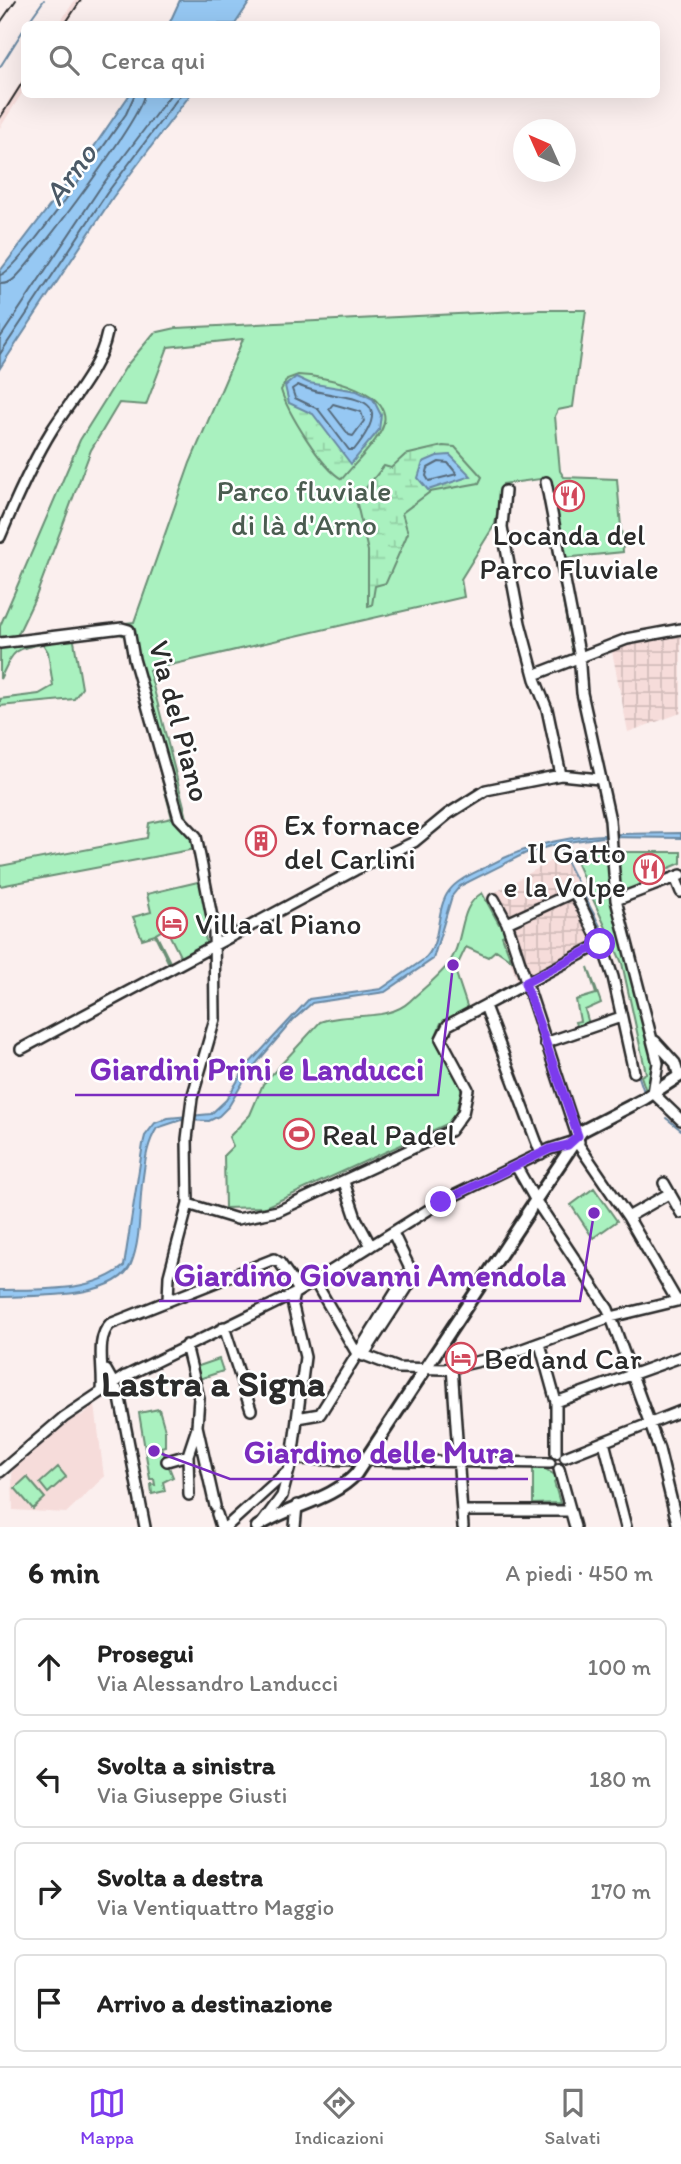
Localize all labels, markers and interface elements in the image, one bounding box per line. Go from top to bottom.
search box [21,21,660,98]
icon: search [45,41,83,79]
text: Cerca qui [101,44,205,76]
north arrow [513,119,576,182]
water label: Arno [35,135,106,212]
park label: Parco fluviale di là d'Arno [216,472,392,543]
restaurant icon: Locanda del Parco Fluviale [552,479,586,513]
place label: Locanda del Parco Fluviale [479,516,659,587]
street label: Via del Piano [141,637,219,805]
place label: Ex fornace del Carlini [284,806,420,877]
building icon: Ex fornace del Carlini [244,824,278,858]
place label: Il Gatto e la Volpe [503,834,626,905]
restaurant icon: Il Gatto e la Volpe [632,852,666,886]
place label: Villa al Piano [195,905,361,942]
hotel icon: Villa al Piano [155,906,189,940]
route start [584,928,615,959]
callout: Giardini Prini e Landucci [75,1042,438,1095]
text: Giardini Prini e Landucci [90,1050,424,1088]
place label: Real Padel [322,1116,456,1153]
sports icon: Real Padel [282,1117,316,1151]
route end [425,1186,456,1217]
callout: Giardino Giovanni Amendola [159,1248,580,1301]
text: Giardino Giovanni Amendola [174,1256,567,1294]
place label: Bed and Car [484,1340,642,1377]
hotel icon: Bed and Car [444,1341,478,1375]
district label: Lastra a Signa [101,1361,325,1405]
callout: Giardino delle Mura [230,1426,528,1479]
text: Giardino delle Mura [244,1433,515,1471]
text: 6 min [28,1554,100,1591]
text: A piedi · 450 m [506,1559,653,1587]
text: Prosegui [97,1637,194,1669]
icon: ahead [30,1648,68,1686]
text: 100 m [587,1653,651,1681]
text: Via Alessandro Landucci [97,1669,338,1697]
text: Svolta a sinistra [97,1749,275,1781]
icon: left [30,1760,68,1798]
text: 180 m [589,1765,651,1793]
text: Via Giuseppe Giusti [97,1781,287,1809]
text: Svolta a destra [97,1861,263,1893]
icon: right [30,1872,68,1910]
text: 170 m [590,1877,651,1905]
text: Via Ventiquattro Maggio [97,1893,334,1921]
icon: arrive [30,1984,68,2022]
text: Arrivo a destinazione [97,1987,333,2019]
tab: Mappa [80,2084,134,2149]
tab: Indicazioni [295,2084,384,2149]
tab: Salvati [545,2084,601,2149]

